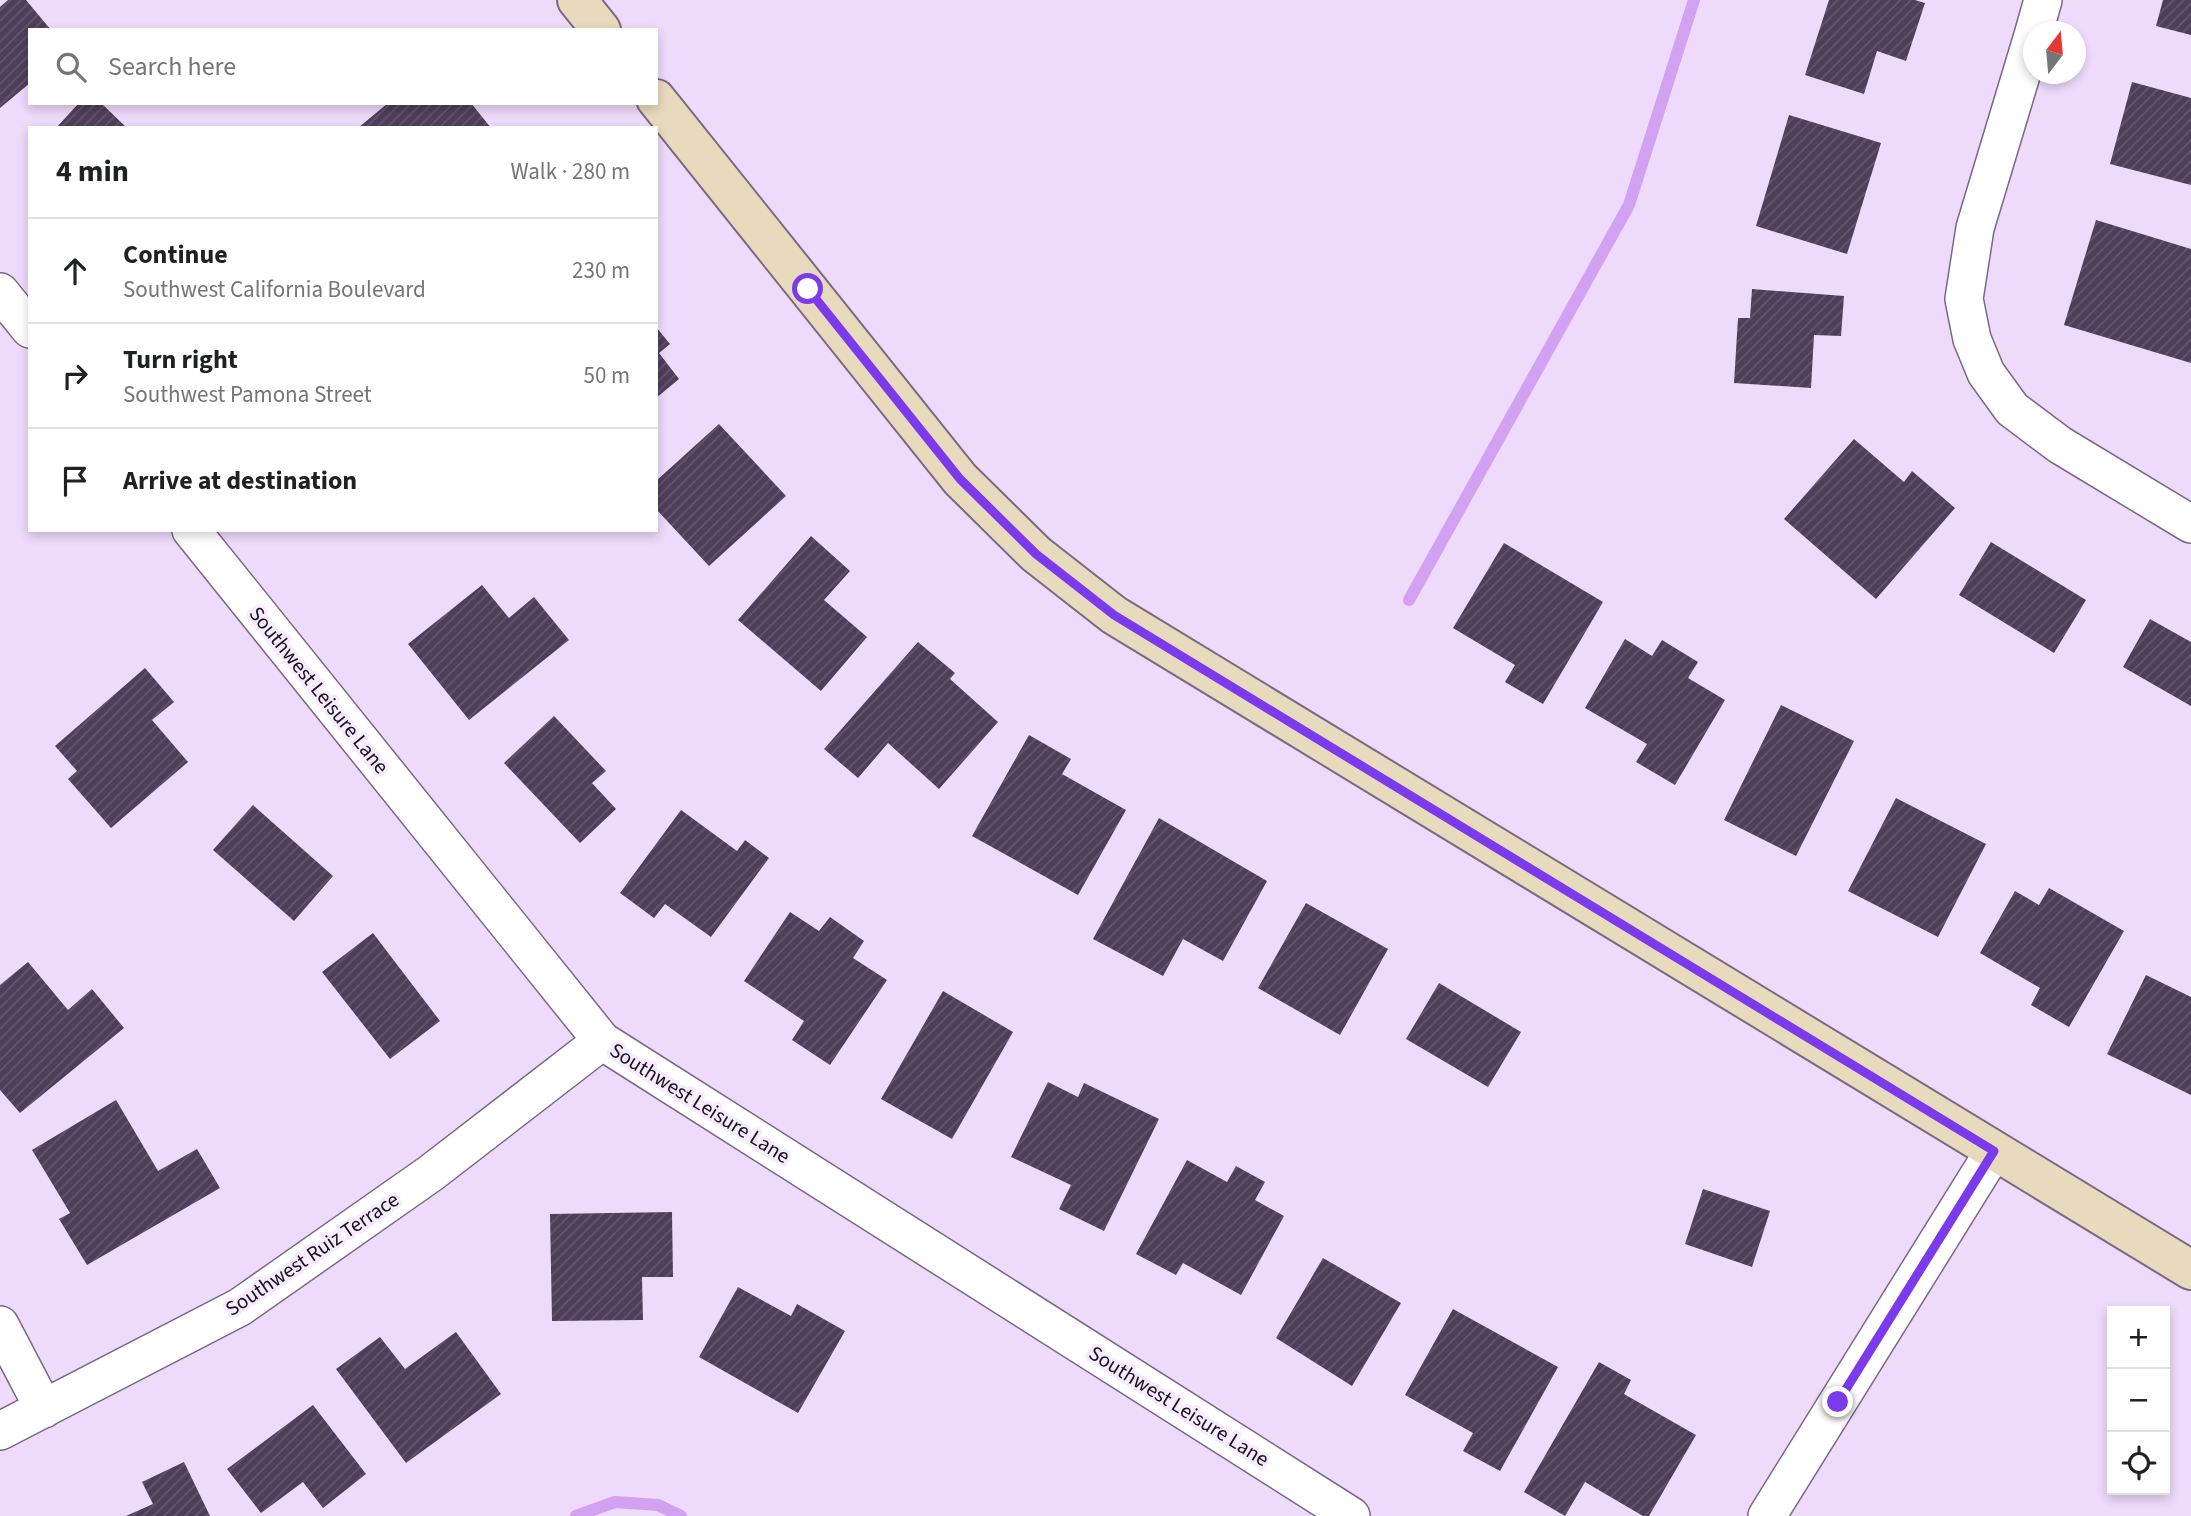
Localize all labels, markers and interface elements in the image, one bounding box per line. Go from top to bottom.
north arrow [2023,21,2086,84]
search box [28,28,658,105]
icon: search [52,48,90,86]
text: Search here [108,48,236,85]
text: 4 min [56,150,129,193]
text: Walk · 280 m [511,155,630,188]
text: Continue [123,236,228,273]
icon: ahead [56,252,94,290]
text: 230 m [572,254,630,287]
text: Southwest California Boulevard [123,273,426,306]
route start [792,273,823,304]
text: Turn right [123,341,238,378]
icon: right [56,357,94,395]
text: 50 m [583,359,630,392]
text: Southwest Pamona Street [123,378,372,411]
icon: arrive [56,462,94,500]
text: Arrive at destination [123,462,357,499]
street label: Southwest Leisure Lane [242,600,396,780]
street label: Southwest Leisure Lane [604,1035,796,1171]
street label: Southwest Ruiz Terrace [219,1185,405,1323]
map controls [2107,1306,2170,1495]
button: + [2107,1306,2170,1369]
street label: Southwest Leisure Lane [1083,1338,1275,1474]
button: − [2107,1369,2170,1432]
route end [1822,1386,1853,1417]
button: locate [2107,1432,2170,1495]

